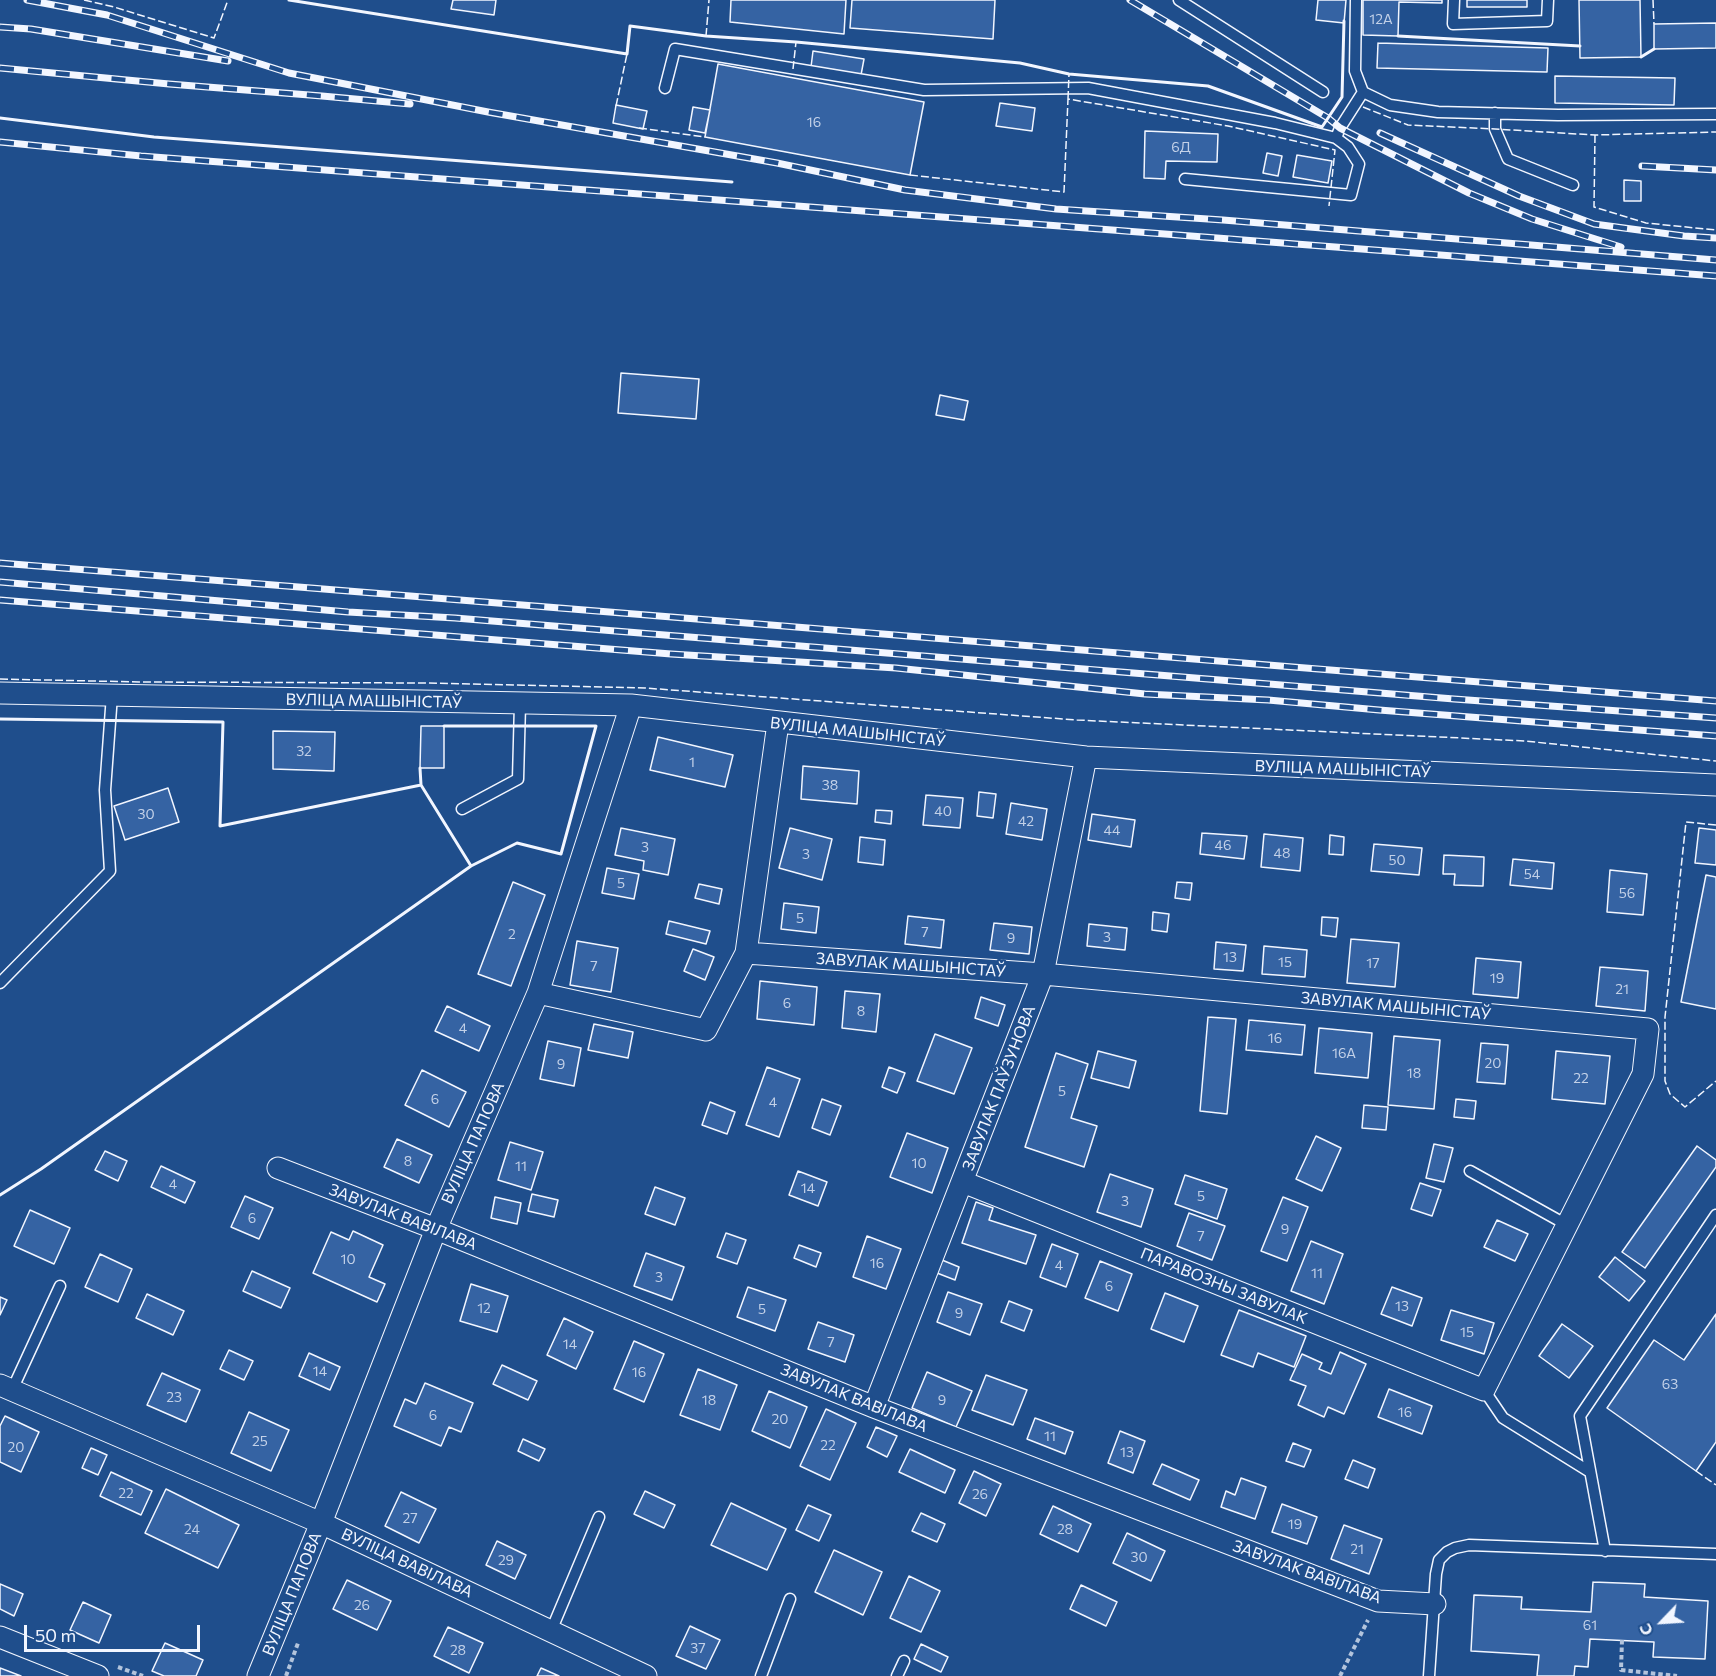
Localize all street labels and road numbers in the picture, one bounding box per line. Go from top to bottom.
street label: ВУЛІЦА МАШЫНІСТАЎ [285,690,463,712]
street label: ВУЛІЦА МАШЫНІСТАЎ [769,713,947,751]
street label: ВУЛІЦА МАШЫНІСТАЎ [1254,756,1432,782]
street label: ЗАВУЛАК МАШЫНІСТАЎ [815,949,1007,981]
street label: ЗАВУЛАК МАШЫНІСТАЎ [1300,988,1492,1024]
street label: ЗАВУЛАК ПАЎЗУНОВА [959,1003,1039,1173]
street label: ВУЛІЦА ПАПОВА [437,1079,509,1207]
street label: ЗАВУЛАК ВАВІЛАВА [326,1180,480,1254]
street label: ПАРАВОЗНЫ ЗАВУЛАК [1138,1244,1310,1328]
street label: ЗАВУЛАК ВАВІЛАВА [778,1360,930,1436]
street label: ВУЛІЦА ВАВІЛАВА [338,1524,476,1602]
street label: ВУЛІЦА ПАПОВА [258,1529,326,1659]
street label: ЗАВУЛАК ВАВІЛАВА [1230,1536,1384,1608]

